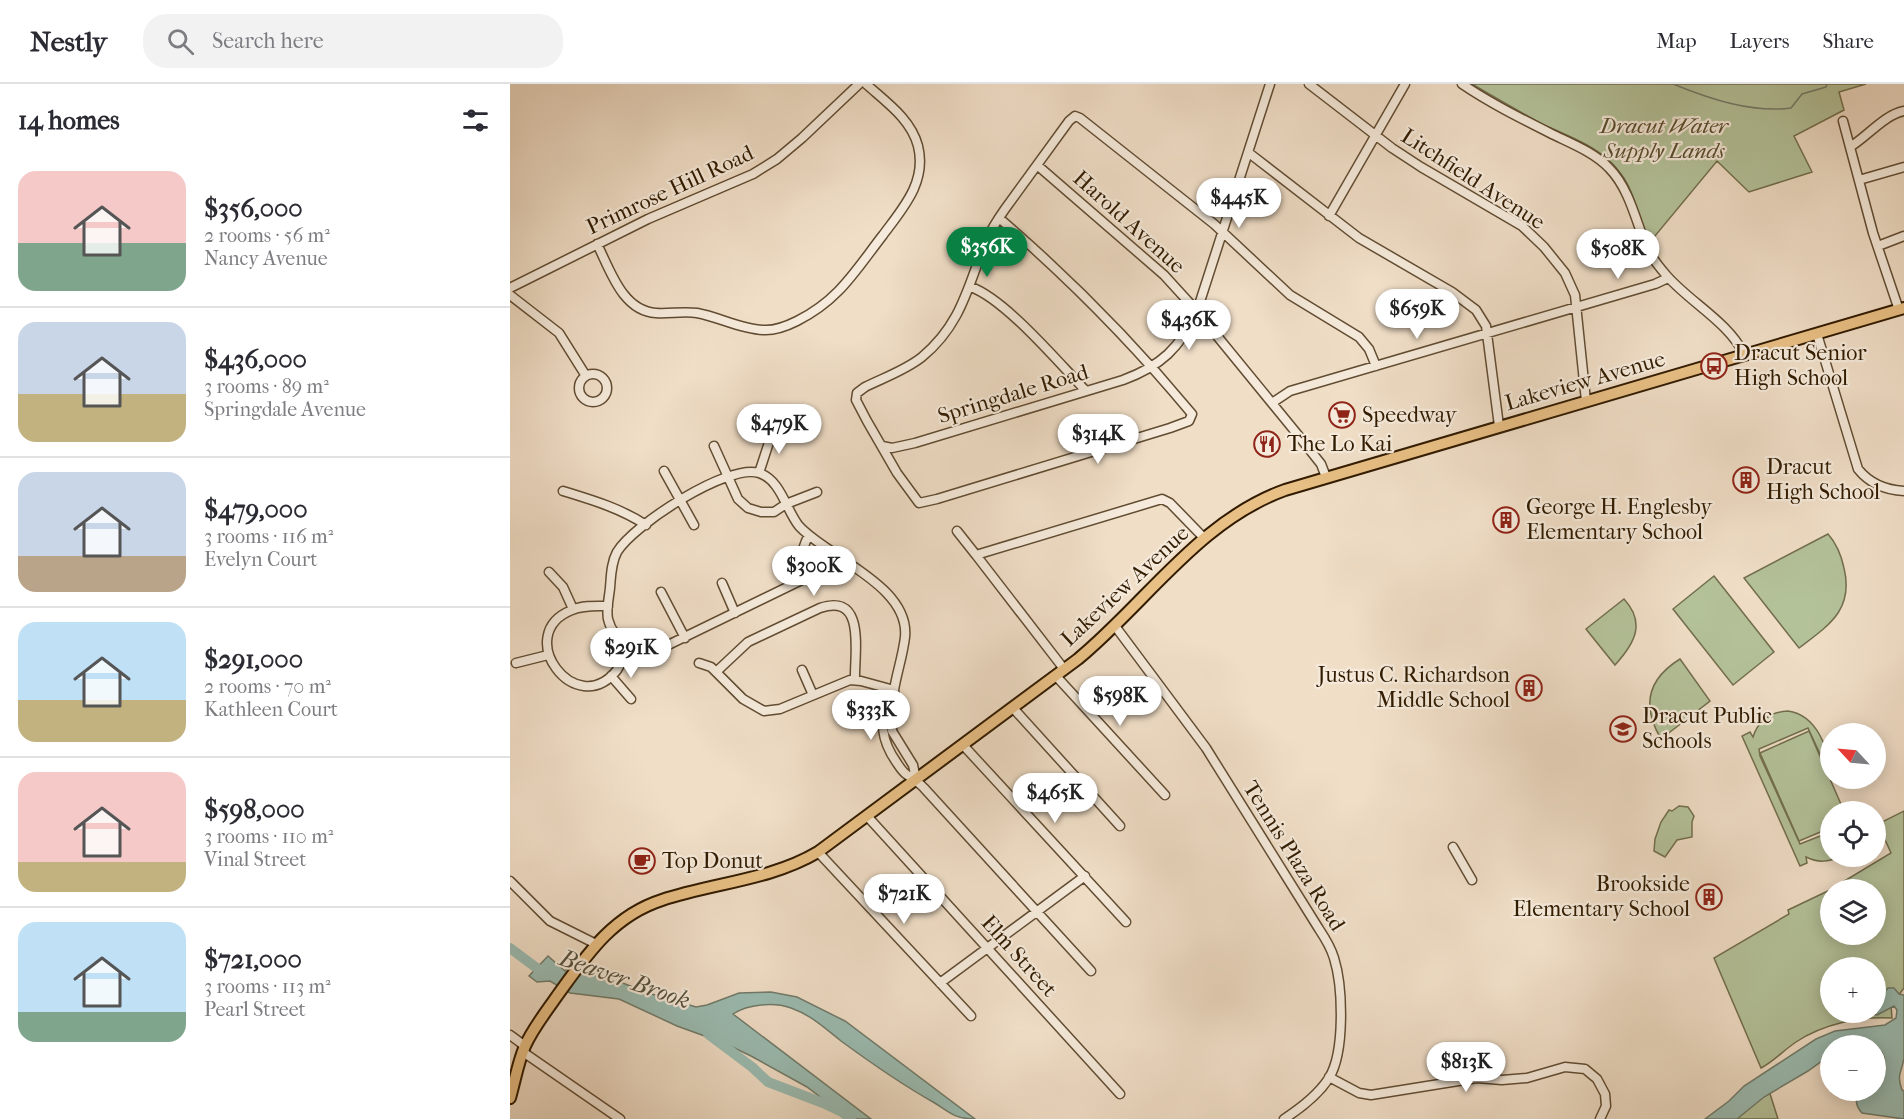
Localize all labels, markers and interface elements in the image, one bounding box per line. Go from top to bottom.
search box [143,14,563,68]
text: Nestly [30,25,107,58]
icon: search [164,25,197,58]
text: Search here [212,28,324,54]
text: Map [1656,29,1697,53]
text: Layers [1730,29,1789,53]
text: Share [1822,29,1874,53]
icon: filters [459,104,492,137]
text: 14 homes [18,105,120,136]
park label: Dracut Water Supply Lands [1598,113,1730,164]
street label: Litchfield Avenue [1396,123,1550,235]
street label: Primrose Hill Road [582,139,759,240]
street label: Harold Avenue [1068,165,1190,279]
pin: $445K [1197,178,1281,229]
text: $445K [1210,186,1268,209]
text: $356,000 [204,193,303,224]
icon: home [66,195,138,267]
text: 2 rooms · 56 m² [204,224,330,247]
pin: $356K [945,227,1029,278]
pin: $508K [1576,229,1660,280]
text: $356K [960,235,1014,258]
text: $508K [1590,237,1646,260]
text: Nancy Avenue [204,247,328,270]
pin: $659K [1375,289,1459,340]
text: $659K [1389,297,1445,320]
pin: $436K [1147,300,1231,351]
text: $436K [1161,308,1217,331]
place label: Dracut Senior High School [1734,340,1867,391]
text: $436,000 [204,344,307,375]
icon: home [66,346,138,418]
street label: Lakeview Avenue [1502,346,1668,416]
bus stop icon: Dracut Senior High School [1699,351,1729,381]
street label: Springdale Road [935,358,1092,429]
text: 3 rooms · 89 m² [204,375,329,398]
text: Springdale Avenue [204,398,366,421]
supermarket icon: Speedway [1327,400,1357,430]
place label: Speedway [1362,402,1458,428]
pin: $479K [737,404,821,455]
text: $479K [751,412,807,435]
pin: $314K [1056,414,1140,465]
text: $314K [1072,422,1124,445]
restaurant icon: The Lo Kai [1252,429,1282,459]
place label: The Lo Kai [1287,431,1393,457]
place label: Dracut High School [1766,454,1880,505]
building icon: Dracut High School [1731,465,1761,495]
text: $479,000 [204,494,308,525]
place label: George H. Englesby Elementary School [1526,494,1713,545]
icon: home [66,496,138,568]
building icon: George H. Englesby Elementary School [1491,505,1521,535]
street label: Lakeview Avenue [1056,520,1194,652]
text: 3 rooms · 116 m² [204,525,333,548]
pin: $300K [772,546,856,597]
text: Evelyn Court [204,548,317,571]
text: $300K [786,554,842,577]
pin: $291K [589,628,673,679]
text: $291K [604,636,658,659]
text: $291,000 [204,644,303,675]
icon: home [66,646,138,718]
place label: Justus C. Richardson Middle School [1315,662,1510,713]
building icon: Justus C. Richardson Middle School [1514,673,1544,703]
text: 2 rooms · 70 m² [204,675,331,698]
pin: $598K [1078,676,1162,727]
text: $598K [1093,684,1147,707]
pin: $333K [829,690,913,741]
text: Kathleen Court [204,698,338,721]
text: $333K [846,698,896,721]
place label: Dracut Public Schools [1642,703,1772,754]
school or university icon: Dracut Public Schools [1608,714,1638,744]
north arrow [1820,723,1886,789]
map controls [1820,723,1886,1101]
pin: $465K [1013,773,1097,824]
street label: Tennis Plaza Road [1237,776,1351,937]
text: $465K [1027,781,1083,804]
text: $598,000 [204,794,305,825]
icon: home [66,796,138,868]
button: locate [1820,801,1886,867]
text: 3 rooms · 110 m² [204,825,333,848]
cafe icon: Top Donut [627,846,657,876]
text: Vinal Street [204,848,306,871]
place label: Top Donut [662,848,763,874]
place label: Brookside Elementary School [1513,871,1690,922]
pin: $721K [862,874,946,925]
button: layers [1820,879,1886,945]
text: $721K [878,882,930,905]
building icon: Brookside Elementary School [1694,882,1724,912]
street label: Elm Street [976,910,1062,1002]
water label: Beaver Brook [554,943,694,1014]
text: $721,000 [204,944,302,975]
icon: home [66,946,138,1018]
button: + [1820,957,1886,1023]
text: 3 rooms · 113 m² [204,975,331,998]
text: Pearl Street [204,998,306,1021]
button: − [1820,1035,1886,1101]
pin: $813K [1424,1042,1508,1093]
text: $813K [1441,1050,1491,1073]

